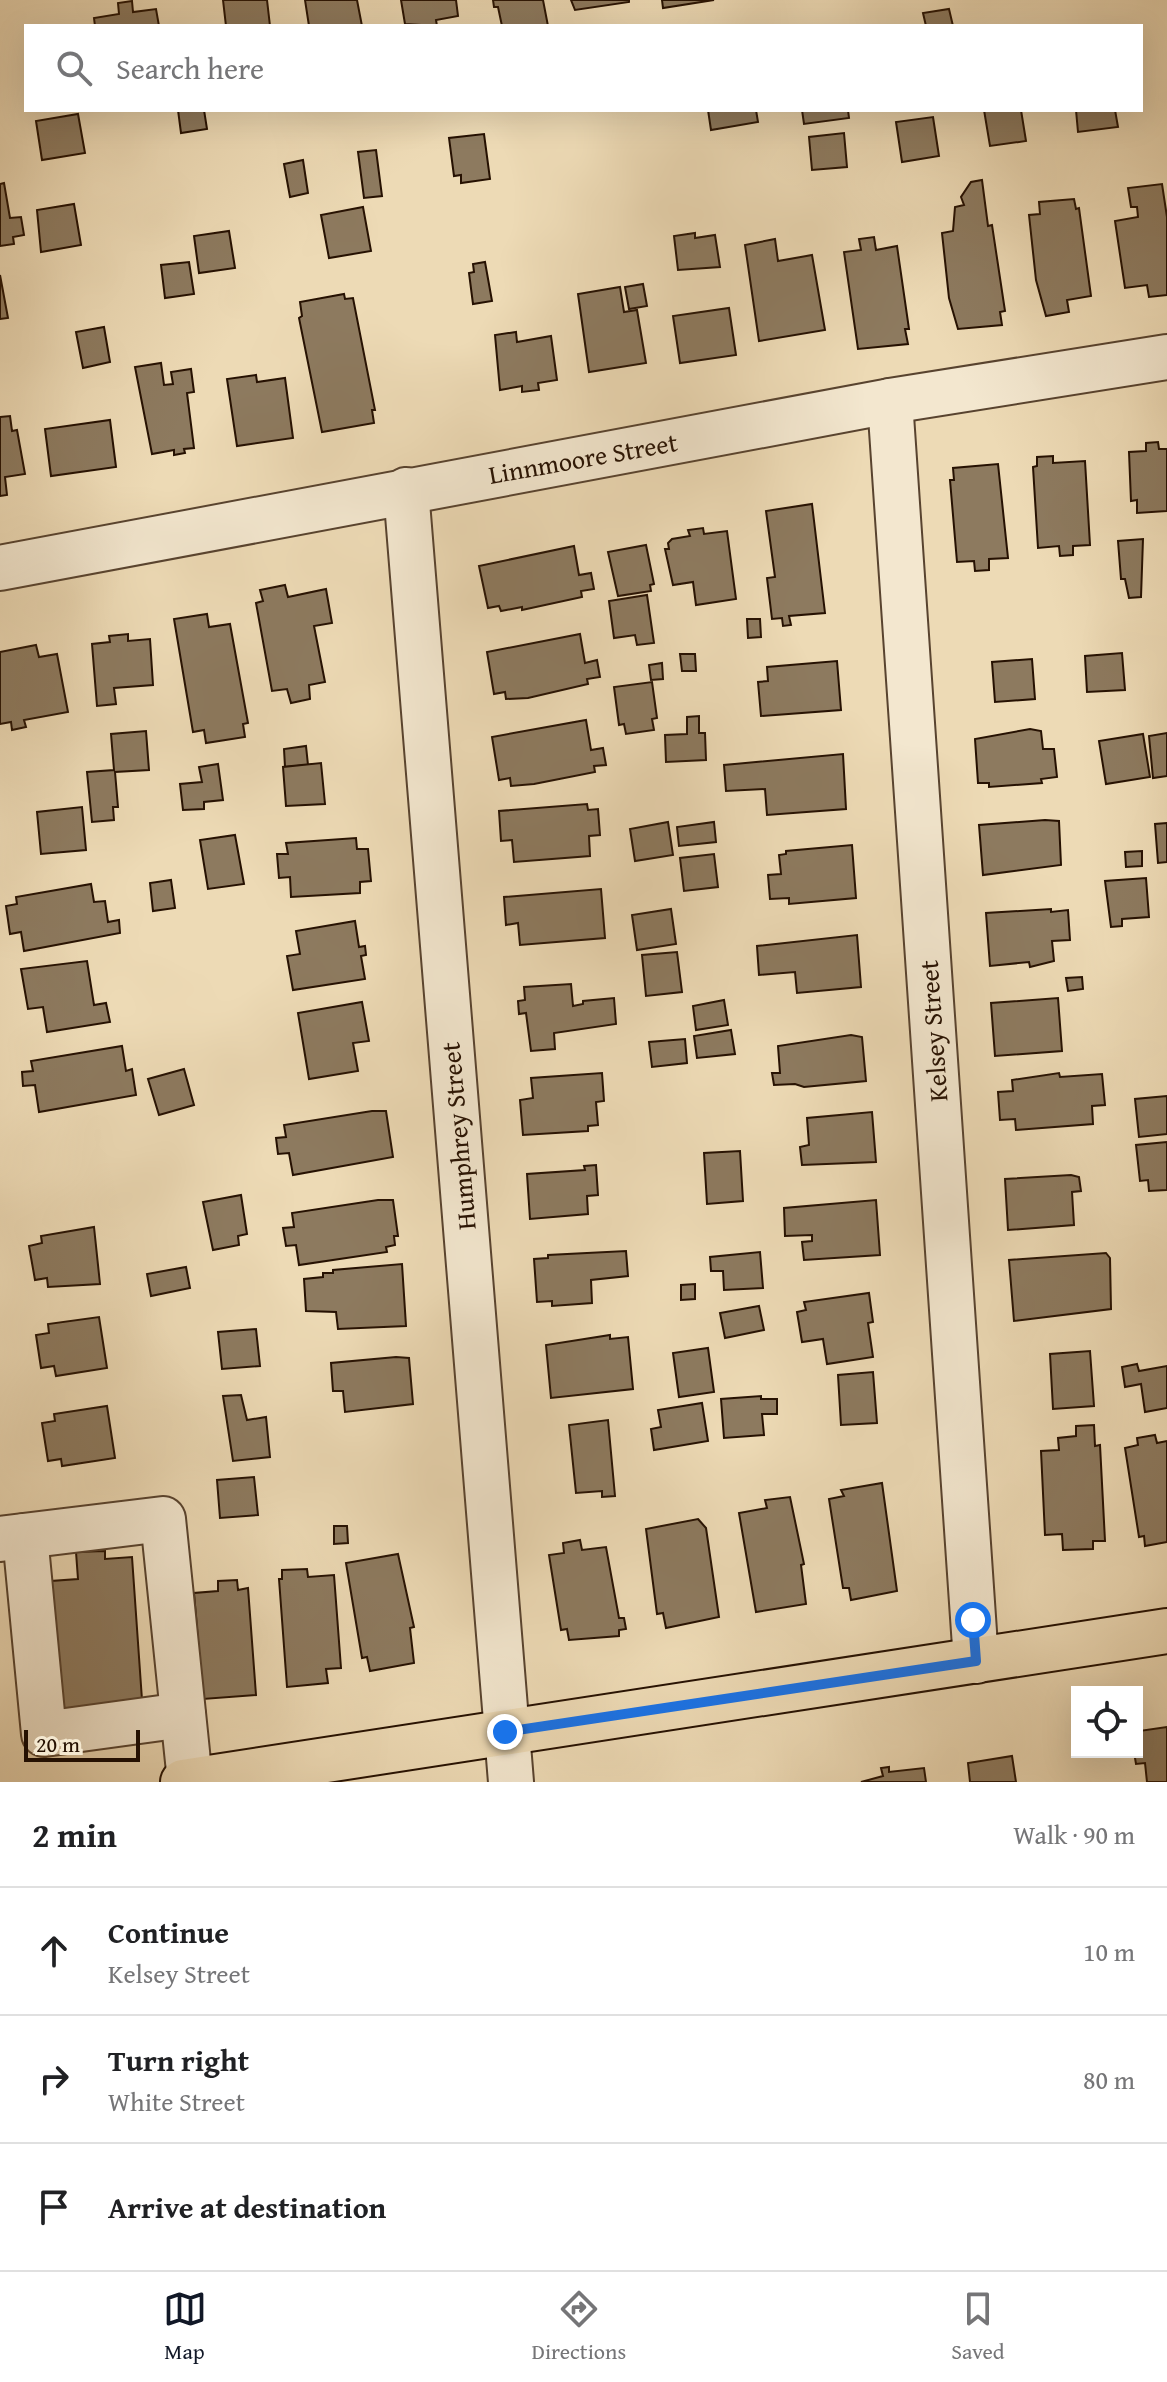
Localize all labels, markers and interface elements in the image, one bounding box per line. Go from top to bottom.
search box [24,24,1143,112]
icon: search [52,46,96,90]
text: Search here [116,46,264,90]
street label: Linnmoore Street [486,422,680,494]
street label: Kelsey Street [909,959,957,1103]
street label: Humphrey Street [430,1041,486,1231]
route start [955,1602,991,1638]
map controls [1071,1686,1143,1758]
button: locate [1071,1686,1143,1758]
route end [487,1714,523,1750]
scale bar [24,1726,140,1762]
text: 20 m [36,1728,80,1760]
text: 2 min [32,1810,117,1859]
text: Walk · 90 m [1013,1815,1135,1854]
text: Continue [108,1910,229,1954]
icon: ahead [32,1929,76,1973]
text: 10 m [1083,1932,1135,1971]
text: Kelsey Street [108,1954,250,1993]
text: Turn right [108,2038,249,2082]
icon: right [32,2057,76,2101]
text: 80 m [1083,2060,1135,2099]
text: White Street [108,2082,245,2121]
icon: arrive [32,2185,76,2229]
text: Arrive at destination [108,2185,386,2229]
tab: Map [163,2287,207,2367]
tab: Directions [532,2287,626,2367]
tab: Saved [951,2287,1004,2367]

